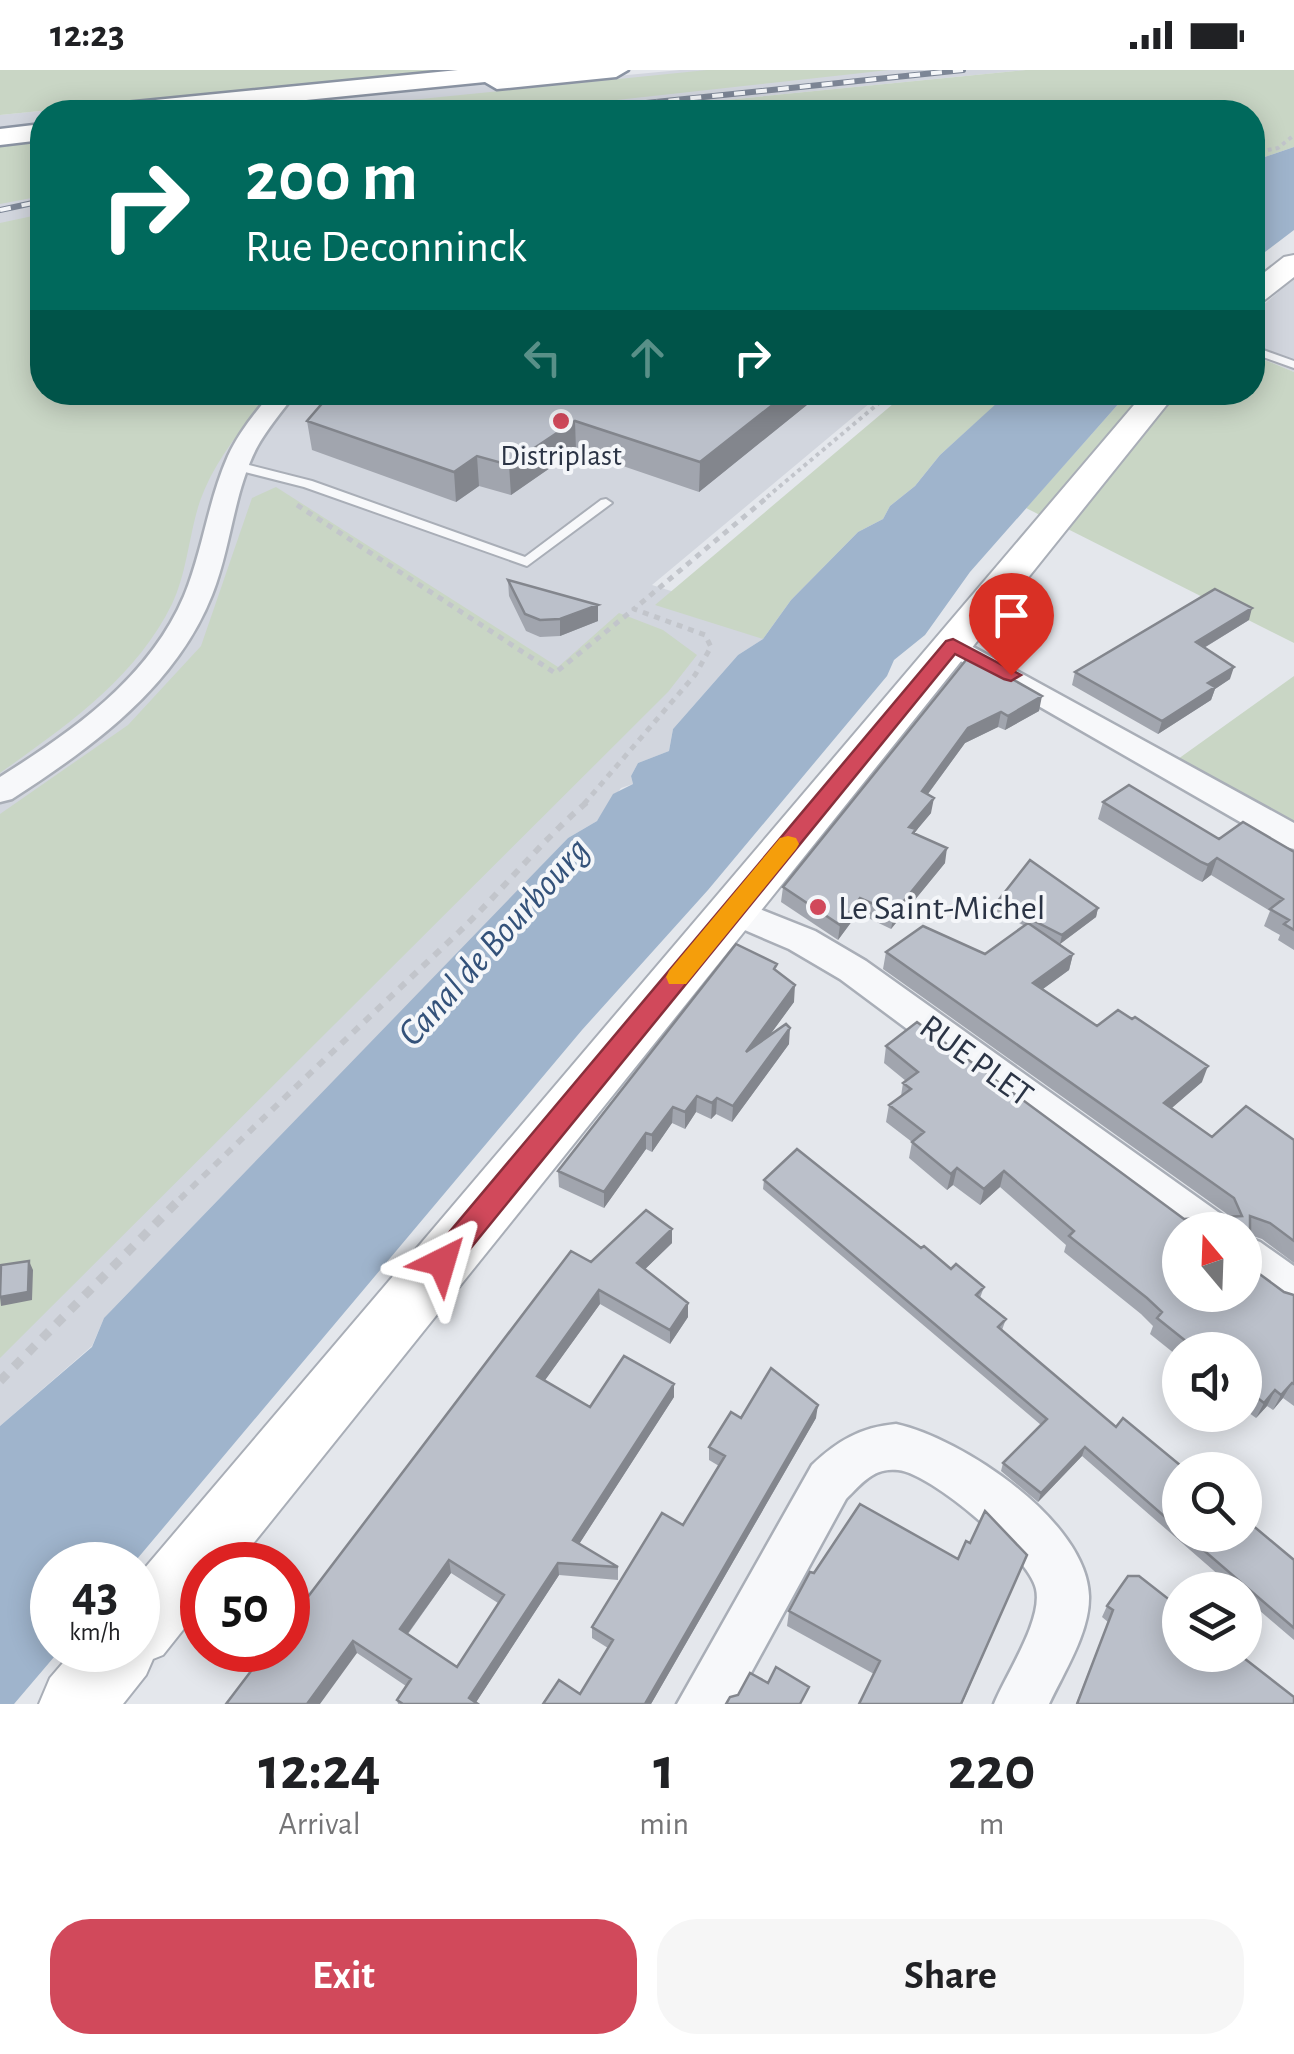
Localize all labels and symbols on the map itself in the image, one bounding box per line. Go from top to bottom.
marker: Distriplast [550,410,572,432]
place label: Distriplast [500,441,622,471]
pin [969,573,1054,676]
water label: Canal de Bourbourg [392,831,597,1054]
place label: Le Saint-Michel [838,891,1045,926]
marker: Le Saint-Michel [807,896,829,918]
street label: RUE PLET [913,1009,1039,1114]
position arrow [390,1210,494,1314]
north arrow [1162,1212,1262,1312]
speed limit sign: 50 [180,1542,310,1672]

